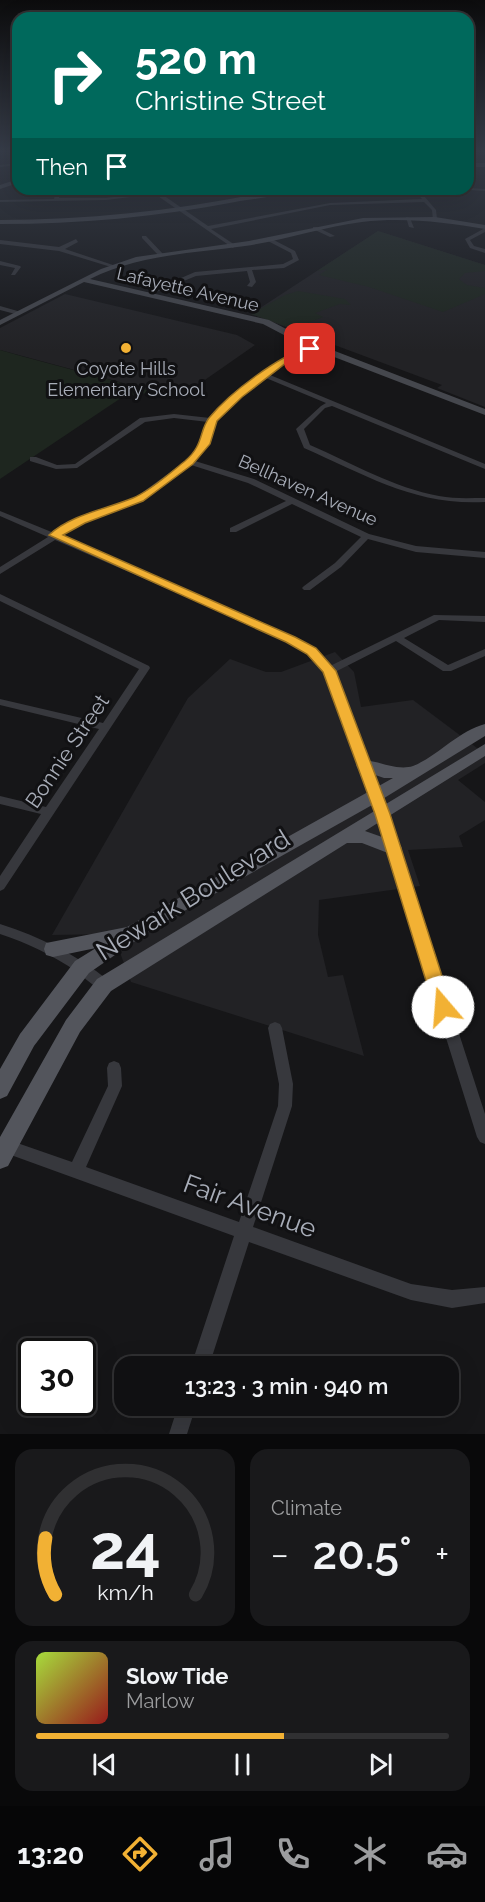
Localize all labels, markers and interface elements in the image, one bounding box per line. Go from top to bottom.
text: 520 m [135,35,257,84]
icon: right [36,36,114,114]
text: Christine Street [135,85,326,116]
icon: arrive [100,150,133,183]
text: Then [36,154,88,180]
street label: Lafayette Avenue [115,262,262,316]
pin [284,323,335,374]
icon: arrive [293,332,326,365]
marker: Coyote Hills Elementary School [119,341,133,355]
place label: Coyote Hills Elementary School [47,358,205,400]
street label: Bellhaven Avenue [235,450,381,530]
street label: Bonnie Street [20,690,114,812]
street label: Newark Boulevard [91,823,295,967]
position arrow [411,975,475,1039]
street label: Fair Avenue [180,1168,320,1244]
speed limit sign: 30 [18,1338,96,1416]
text: 13:23 · 3 min · 940 m [185,1373,388,1399]
text: Climate [271,1496,342,1520]
text: 24 [90,1510,160,1584]
text: 20.5° [312,1527,412,1580]
text: − [271,1535,289,1574]
text: + [435,1535,449,1574]
text: km/h [97,1580,153,1605]
text: Slow Tide [126,1663,228,1689]
text: Marlow [126,1689,195,1713]
icon: previous [88,1748,121,1781]
icon: pause [226,1748,259,1781]
icon: next [364,1748,397,1781]
icon: directions [119,1833,161,1875]
icon: music [196,1833,238,1875]
icon: phone [272,1833,314,1875]
icon: climate [349,1833,391,1875]
icon: car [426,1833,468,1875]
text: 13:20 [17,1839,84,1870]

